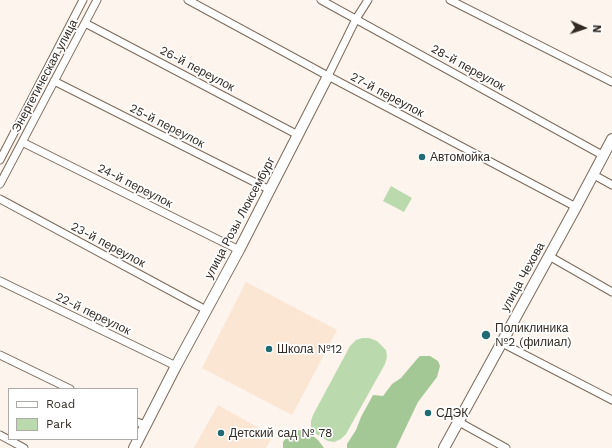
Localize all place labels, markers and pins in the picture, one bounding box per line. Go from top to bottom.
place label: Автомойка [430,150,490,164]
marker: Автомойка [417,152,427,162]
place label: Поликлиника №2 (филиал) [495,321,572,349]
marker: Поликлиника №2 (филиал) [480,329,492,341]
place label: Школа №12 [277,342,342,356]
marker: Школа №12 [264,344,274,354]
place label: СДЭК [436,406,468,420]
marker: СДЭК [423,408,433,418]
place label: Детский сад № 78 [229,426,332,440]
marker: Детский сад № 78 [216,428,226,438]

